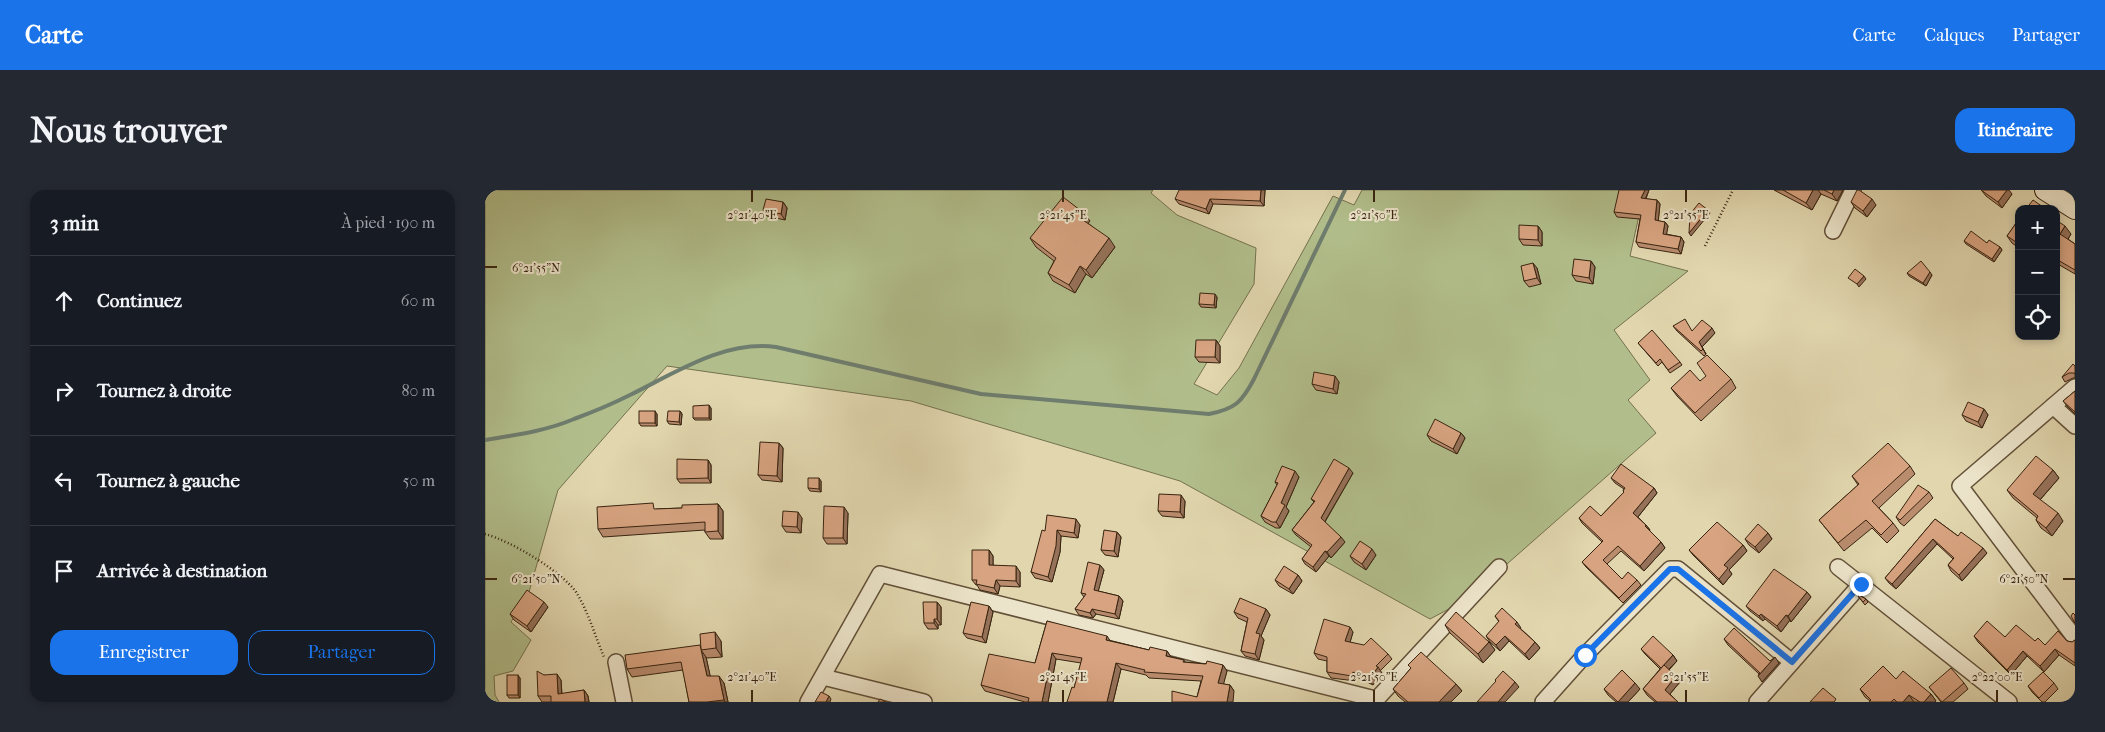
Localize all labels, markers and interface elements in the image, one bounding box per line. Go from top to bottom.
text: Carte [25,21,83,49]
text: Carte [1853,25,1896,46]
text: Calques [1924,25,1984,46]
text: Partager [2012,25,2080,46]
button: Itinéraire [1955,108,2075,153]
text: Nous trouver [30,110,227,151]
map controls [2015,205,2060,340]
button: + [2015,205,2060,250]
text: 2°21'40"E [727,208,777,222]
text: 2°21'45"E [1039,208,1087,222]
text: 2°21'50"E [1350,208,1398,222]
text: 2°21'55"E [1663,208,1709,222]
text: 3 min [50,211,99,235]
text: À pied · 190 m [342,213,435,232]
button: − [2015,250,2060,295]
text: 6°21'55"N [512,261,560,275]
icon: ahead [50,287,78,315]
text: Continuez [97,290,182,312]
text: 60 m [401,291,435,310]
button: locate [2015,295,2060,340]
icon: right [50,377,78,405]
text: Tournez à droite [97,380,231,402]
text: 80 m [401,381,435,400]
icon: left [50,467,78,495]
text: Tournez à gauche [97,470,240,492]
text: 50 m [403,471,435,490]
icon: arrive [50,557,78,585]
text: Arrivée à destination [97,560,267,582]
text: 6°21'50"N [511,572,561,586]
text: 6°21'50"N [1999,572,2049,586]
route end [1850,573,1873,596]
button: Enregistrer [50,630,238,675]
button: Partager [248,630,435,675]
route start [1574,644,1597,667]
text: 2°21'40"E [727,670,777,684]
text: 2°21'45"E [1039,670,1087,684]
text: 2°21'50"E [1350,670,1398,684]
text: 2°21'55"E [1663,670,1709,684]
text: 2°22'00"E [1972,670,2022,684]

